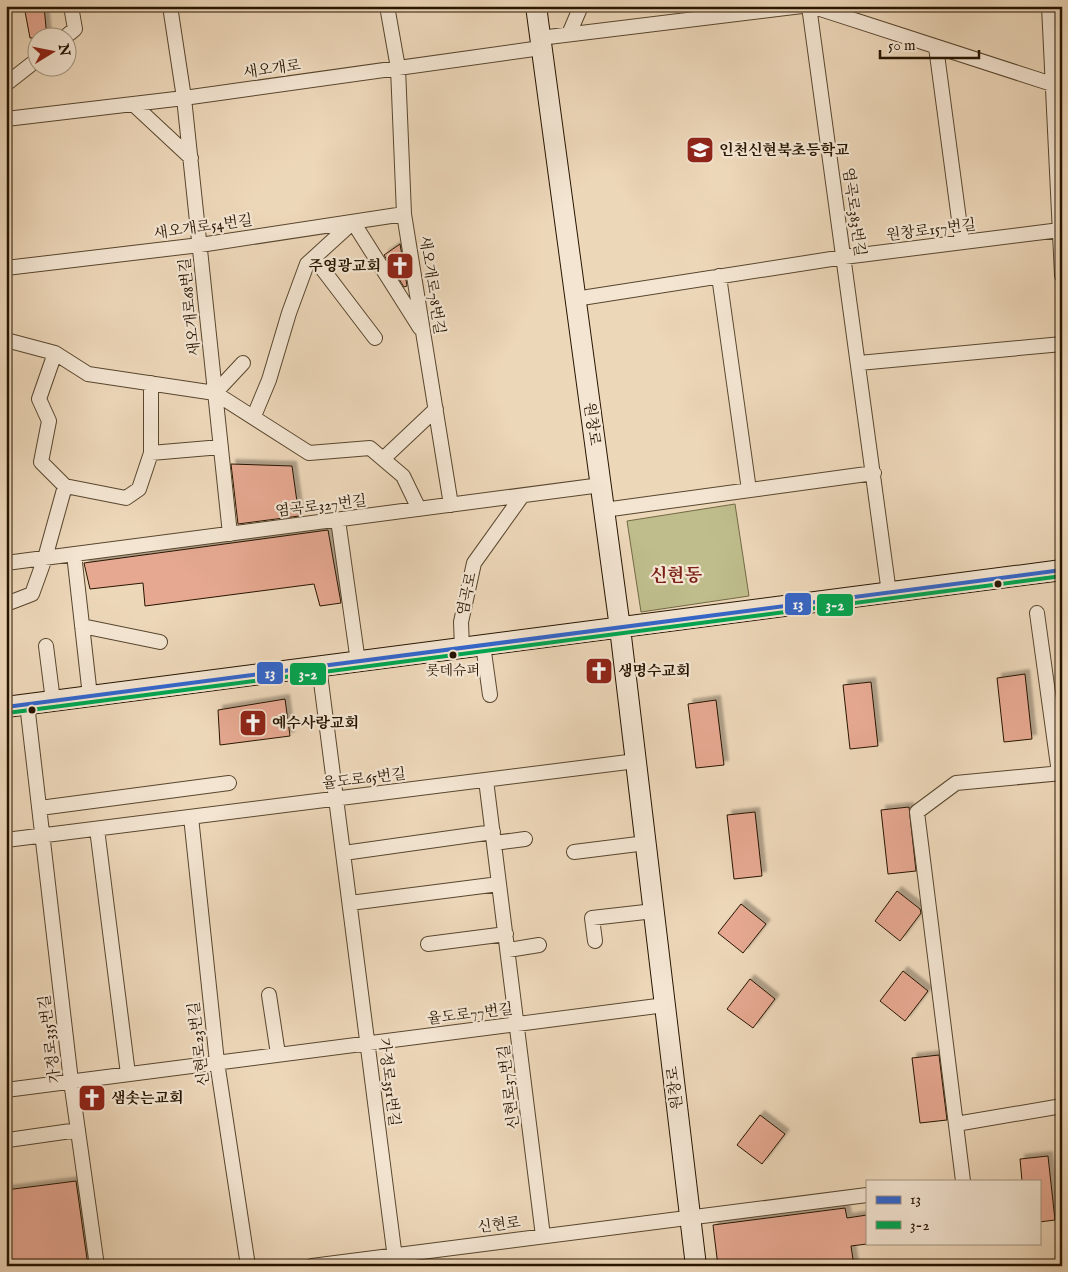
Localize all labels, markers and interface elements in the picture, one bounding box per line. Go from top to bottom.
north arrow [28,28,78,78]
scale bar [880,28,979,60]
text: 50 m [888,36,916,55]
text: N [54,41,74,57]
street label: 새오개로 [242,55,303,82]
school or university icon: 인천신현북초등학교 [685,135,715,165]
place label: 인천신현북초등학교 [719,141,850,160]
street label: 염곡로383번길 [838,166,870,258]
street label: 새오개로54번길 [152,211,254,243]
street label: 원창로157번길 [885,215,977,245]
street label: 새오개로78번길 [415,234,449,336]
church icon: 주영광교회 [385,251,415,281]
street label: 새오개로68번길 [175,257,205,357]
place label: 주영광교회 [309,257,381,276]
street label: 원창로 [580,401,605,447]
street label: 염곡로327번길 [274,491,368,521]
district label: 신현동 [650,565,703,588]
street label: 염곡로 [453,570,481,617]
unlabelled marker [993,579,1003,589]
line badge: 13 [784,592,812,616]
line badge: 3-2 [816,593,854,617]
text: 13 [793,596,803,614]
text: 3-2 [826,597,845,615]
marker: 롯데슈퍼 [448,650,458,660]
church icon: 생명수교회 [584,656,614,686]
line badge: 13 [256,661,284,685]
line badge: 3-2 [289,662,327,686]
place label: 롯데슈퍼 [426,662,480,680]
place label: 생명수교회 [618,662,690,681]
text: 13 [265,665,275,683]
text: 3-2 [299,666,318,684]
unlabelled marker [27,705,37,715]
church icon: 예수사랑교회 [238,708,268,738]
place label: 예수사랑교회 [272,714,359,733]
street label: 율도로65번길 [321,764,407,794]
street label: 가정로335번길 [35,994,65,1084]
street label: 율도로77번길 [426,999,514,1029]
street label: 신현로23번길 [184,1001,214,1087]
street label: 가정로351번길 [374,1037,404,1127]
street label: 신현로37번길 [494,1044,524,1130]
street label: 원창로 [663,1065,687,1111]
church icon: 샘솟는교회 [77,1083,107,1113]
place label: 샘솟는교회 [111,1089,183,1108]
legend [866,1180,1040,1244]
text: 13 [910,1190,921,1209]
street label: 신현로 [476,1213,522,1237]
text: 3-2 [910,1216,930,1235]

